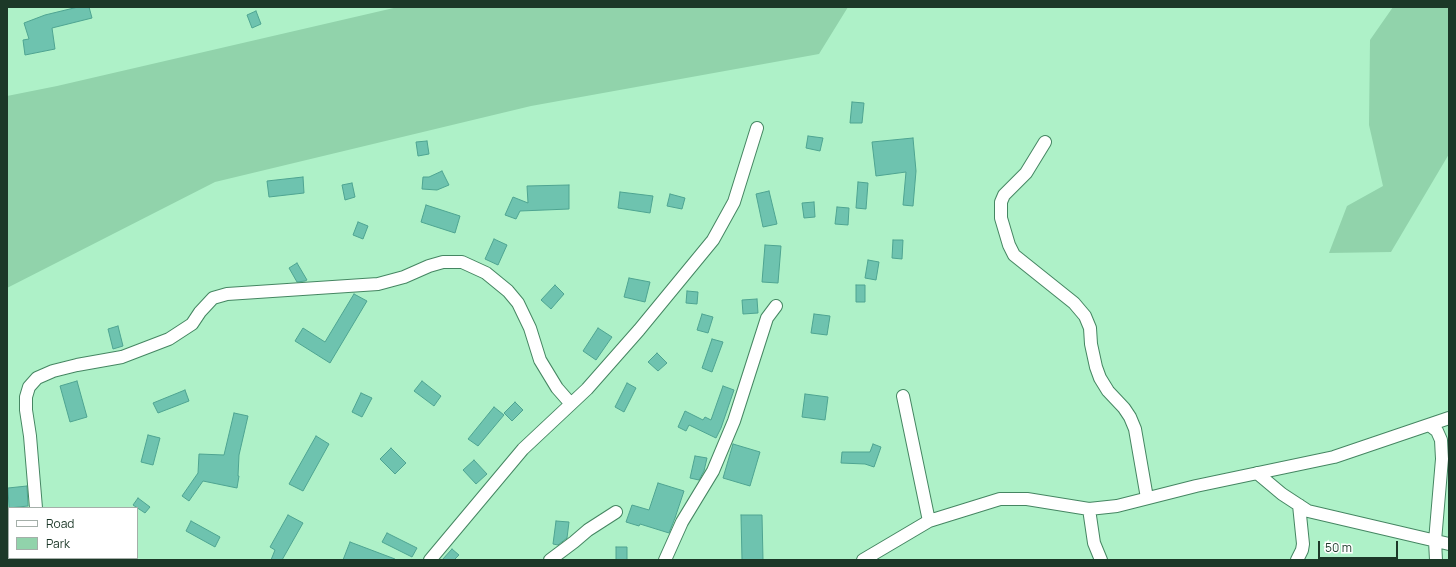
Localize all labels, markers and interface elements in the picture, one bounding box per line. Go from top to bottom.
legend [8,507,138,559]
text: Road [46,515,74,532]
scale bar [1320,533,1400,559]
text: Park [46,535,70,552]
text: 50 m [1325,539,1352,556]

